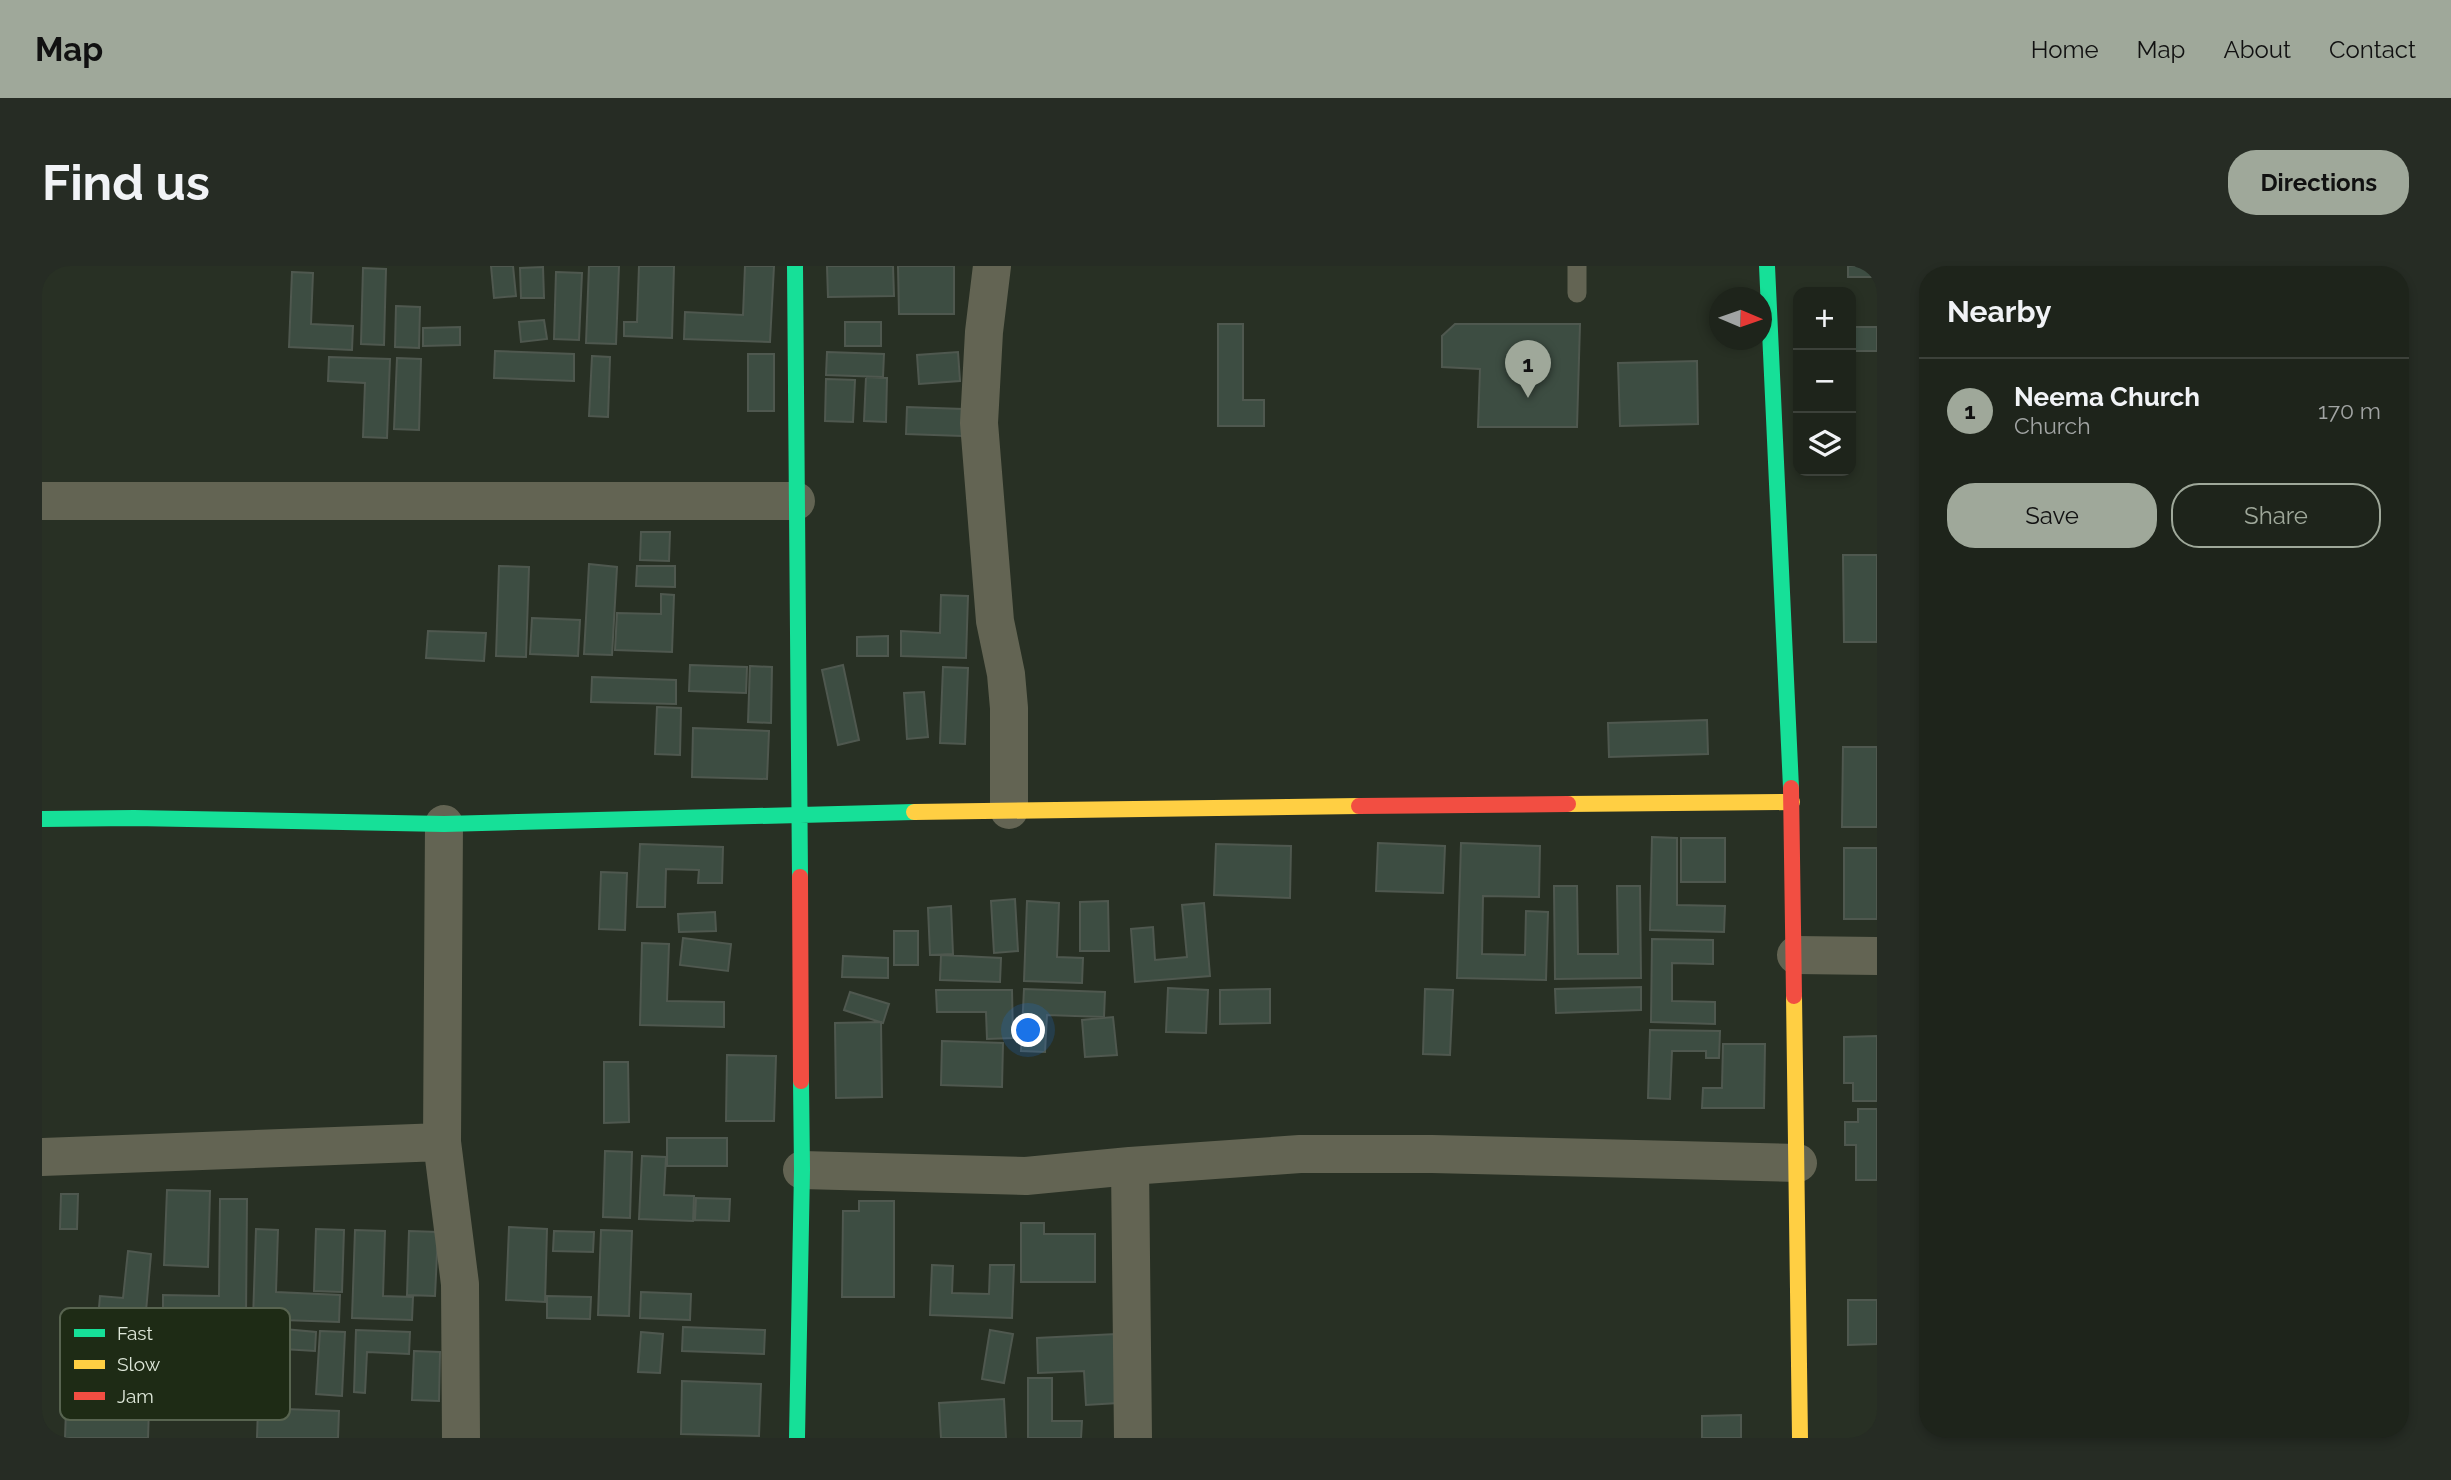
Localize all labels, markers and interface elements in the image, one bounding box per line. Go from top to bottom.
text: Map [35,30,103,69]
text: Home [2031,35,2099,64]
text: Map [2137,35,2185,64]
text: About [2223,35,2291,64]
text: Contact [2329,35,2416,64]
button: Directions [2228,150,2409,215]
text: Find us [42,154,210,211]
north arrow [1709,287,1772,350]
map controls [1793,287,1856,476]
button: + [1793,287,1856,350]
text: Nearby [1947,294,2051,329]
pin: 1 [1505,340,1551,398]
button: − [1793,350,1856,413]
text: Neema Church [2014,382,2200,412]
text: 1 [1964,397,1976,424]
text: 170 m [2318,397,2381,424]
text: Church [2014,412,2091,439]
button: layers [1793,413,1856,476]
button: Save [1947,483,2157,548]
button: Share [2171,483,2381,548]
your location [1011,1013,1045,1047]
legend [60,1308,290,1420]
text: Fast [117,1322,153,1344]
text: Slow [117,1353,161,1375]
text: Jam [117,1385,154,1407]

